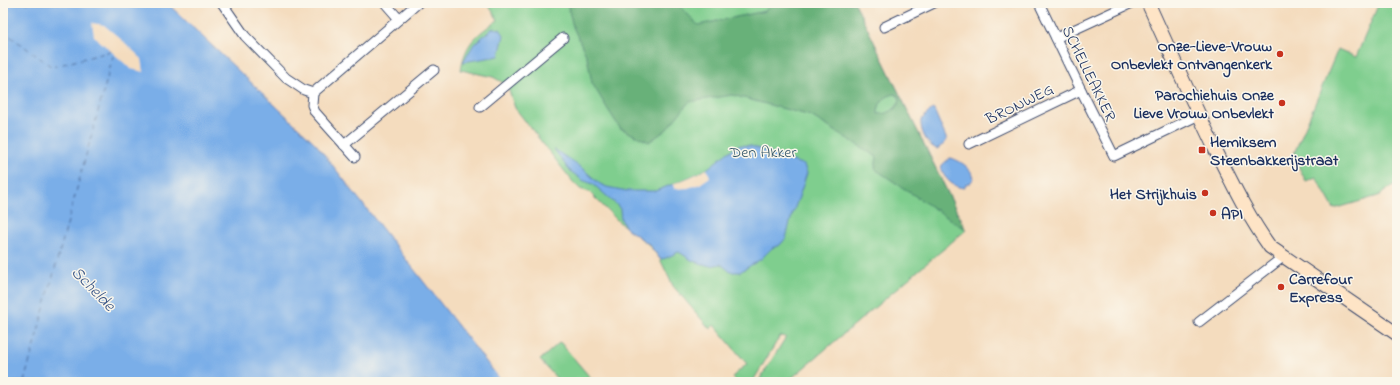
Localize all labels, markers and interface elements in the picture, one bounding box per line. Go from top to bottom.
street label: SCHELLEAKKER [1055,22,1122,126]
place label: Onze-Lieve-Vrouw Onbevlekt Ontvangenkerk [1111,35,1273,78]
marker: Onze-Lieve-Vrouw Onbevlekt Ontvangenkerk [1275,49,1285,59]
street label: BRONWEG [981,78,1058,132]
place label: Parochiehuis Onze Lieve Vrouw Onbevlekt [1133,84,1275,126]
marker: Parochiehuis Onze Lieve Vrouw Onbevlekt [1277,98,1287,108]
place label: Hemiksem Steenbakkerijstraat [1210,131,1339,173]
park label: Den Akker [729,141,796,165]
marker: Hemiksem Steenbakkerijstraat [1197,145,1207,155]
place label: Het Strijkhuis [1110,183,1197,207]
marker: Het Strijkhuis [1200,188,1210,198]
place label: API [1221,203,1243,227]
marker: API [1208,208,1218,218]
water label: Schelde [65,261,122,318]
place label: Carrefour Express [1289,268,1353,310]
marker: Carrefour Express [1276,282,1286,292]

